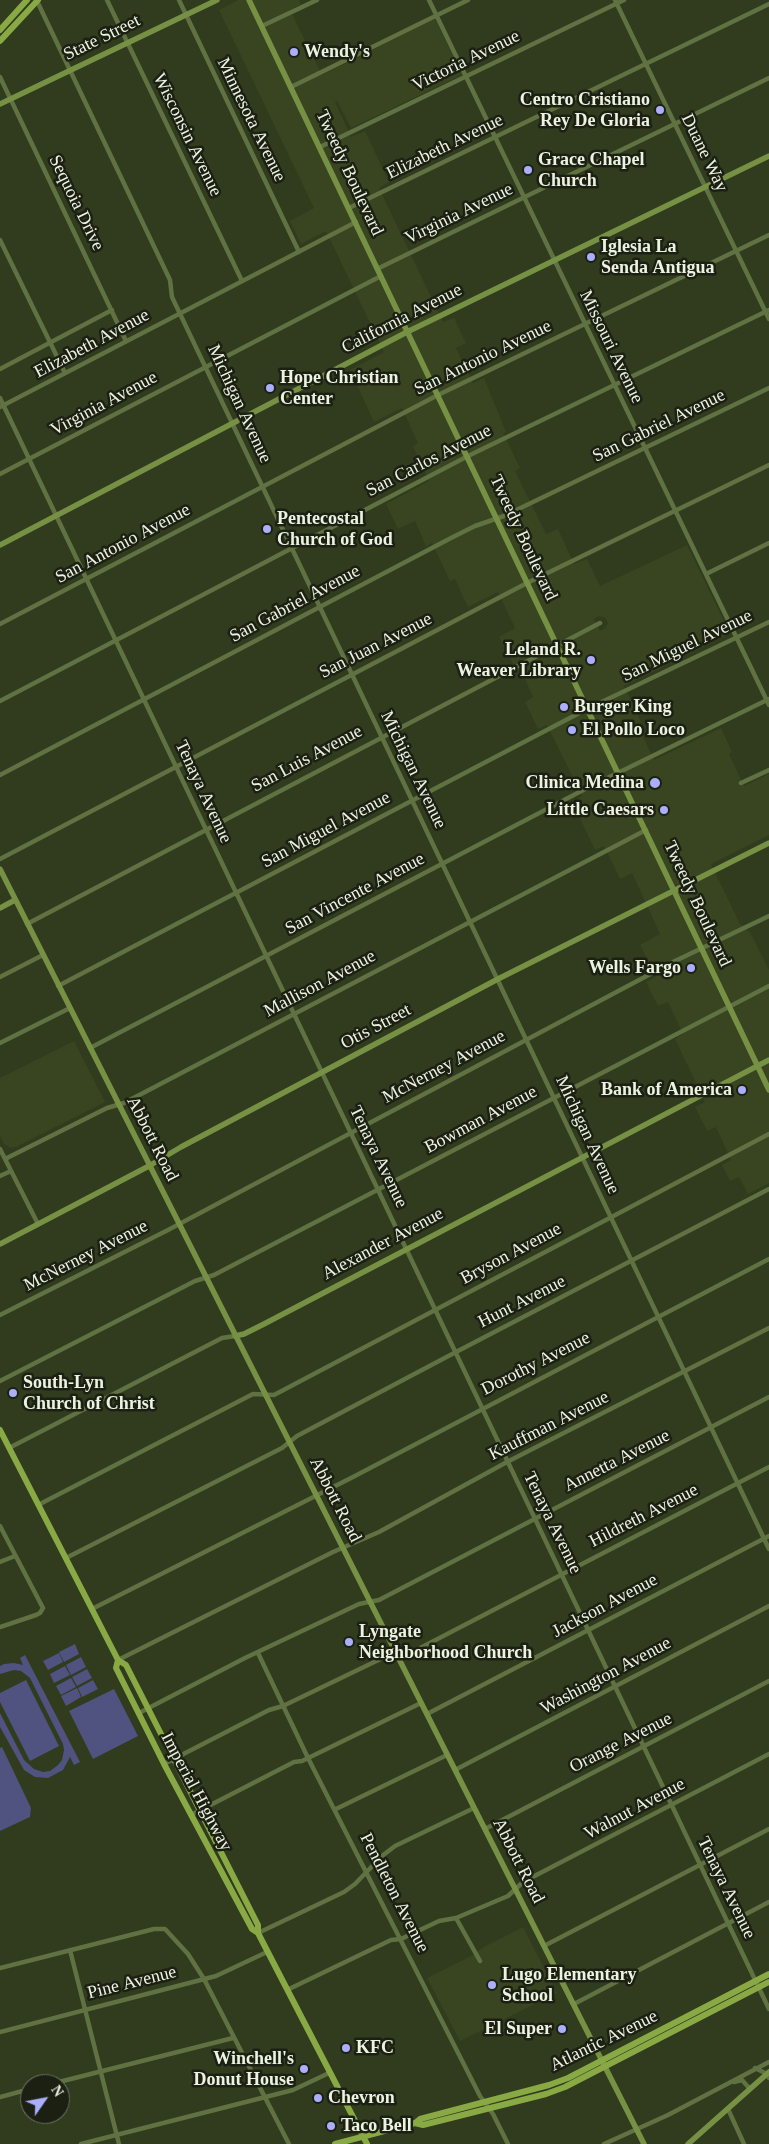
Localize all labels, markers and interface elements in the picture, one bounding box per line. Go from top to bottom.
street label: State Street [60,10,144,66]
street label: Victoria Avenue [409,26,523,96]
place label: Wendy's [304,41,370,63]
marker: Wendy's [288,46,300,58]
street label: Minnesota Avenue [212,55,290,185]
street label: Wisconsin Avenue [148,70,226,200]
place label: Centro Cristiano Rey De Gloria [520,89,650,132]
marker: Centro Cristiano Rey De Gloria [654,104,666,116]
street label: Tweedy Boulevard [310,107,388,239]
street label: Elizabeth Avenue [383,109,507,185]
street label: Duane Way [676,111,732,195]
place label: Grace Chapel Church [538,149,644,192]
street label: Sequoia Drive [44,152,108,254]
marker: Grace Chapel Church [522,164,534,176]
street label: Virginia Avenue [401,178,517,250]
place label: Iglesia La Senda Antigua [601,236,715,278]
marker: Iglesia La Senda Antigua [585,251,597,263]
street label: California Avenue [338,279,466,359]
street label: Missouri Avenue [574,287,648,407]
street label: Elizabeth Avenue [31,305,153,383]
street label: San Antonio Avenue [411,315,555,401]
street label: Michigan Avenue [202,341,276,467]
street label: Virginia Avenue [47,367,161,441]
place label: Hope Christian Center [280,367,399,409]
marker: Hope Christian Center [264,382,276,394]
street label: San Gabriel Avenue [589,385,729,467]
street label: San Carlos Avenue [363,420,495,502]
street label: Tweedy Boulevard [484,472,562,604]
street label: San Antonio Avenue [52,499,194,589]
place label: Pentecostal Church of God [277,508,393,550]
marker: Pentecostal Church of God [261,523,273,535]
street label: San Gabriel Avenue [226,561,364,647]
street label: San Miguel Avenue [618,605,756,687]
street label: San Juan Avenue [316,608,436,684]
place label: Leland R. Weaver Library [457,639,581,682]
marker: Leland R. Weaver Library [585,654,597,666]
place label: Burger King [574,696,671,718]
marker: Burger King [558,701,570,713]
street label: Michigan Avenue [375,708,451,832]
place label: El Pollo Loco [582,719,685,741]
street label: San Luis Avenue [248,721,366,797]
marker: El Pollo Loco [566,724,578,736]
street label: Tenaya Avenue [170,737,236,847]
place label: Clinica Medina [525,772,644,794]
marker: Clinica Medina [648,776,662,790]
street label: San Miguel Avenue [258,787,394,873]
place label: Little Caesars [547,799,654,821]
marker: Little Caesars [658,804,670,816]
street label: Tweedy Boulevard [658,838,736,970]
street label: San Vincente Avenue [282,848,428,940]
street label: Mallison Avenue [261,946,379,1022]
place label: Wells Fargo [589,957,681,979]
marker: Wells Fargo [685,962,697,974]
street label: Otis Street [337,1000,415,1054]
street label: McNerney Avenue [379,1026,509,1108]
street label: Michigan Avenue [550,1072,624,1198]
place label: Bank of America [601,1079,732,1101]
street label: Bowman Avenue [421,1081,541,1159]
marker: Bank of America [736,1084,748,1096]
street label: Abbott Road [121,1093,183,1185]
street label: Tenaya Avenue [344,1102,412,1212]
street label: Alexander Avenue [319,1203,447,1285]
street label: McNerney Avenue [20,1215,152,1297]
street label: Bryson Avenue [457,1218,565,1290]
street label: Hunt Avenue [475,1271,569,1333]
street label: Dorothy Avenue [478,1327,594,1401]
place label: South-Lyn Church of Christ [23,1372,155,1415]
street label: Kauffman Avenue [485,1386,613,1466]
marker: South-Lyn Church of Christ [7,1387,19,1399]
street label: Annetta Avenue [560,1425,674,1497]
street label: Abbott Road [304,1454,366,1546]
street label: Tenaya Avenue [518,1468,586,1578]
street label: Hildreth Avenue [586,1479,702,1553]
street label: Jackson Avenue [549,1569,661,1643]
place label: Lyngate Neighborhood Church [359,1621,532,1664]
street label: Washington Avenue [537,1633,675,1719]
marker: Lyngate Neighborhood Church [343,1636,355,1648]
street label: Orange Avenue [566,1708,676,1778]
street label: Imperial Highway [156,1729,236,1855]
street label: Walnut Avenue [581,1773,689,1845]
street label: Abbott Road [487,1815,549,1907]
street label: Pendleton Avenue [355,1830,433,1956]
street label: Tenaya Avenue [692,1833,760,1943]
street label: Pine Avenue [85,1961,179,2005]
place label: Lugo Elementary School [502,1964,636,2006]
marker: Lugo Elementary School [486,1979,498,1991]
street label: Atlantic Avenue [547,2006,661,2076]
place label: El Super [484,2018,552,2040]
marker: El Super [556,2023,568,2035]
place label: KFC [356,2037,394,2059]
marker: KFC [340,2042,352,2054]
place label: Winchell's Donut House [193,2048,294,2090]
marker: Winchell's Donut House [298,2063,310,2075]
north arrow [20,2074,70,2124]
text: N [48,2083,66,2099]
place label: Chevron [328,2087,395,2109]
marker: Chevron [312,2092,324,2104]
place label: Taco Bell [341,2115,412,2137]
marker: Taco Bell [325,2120,337,2132]

